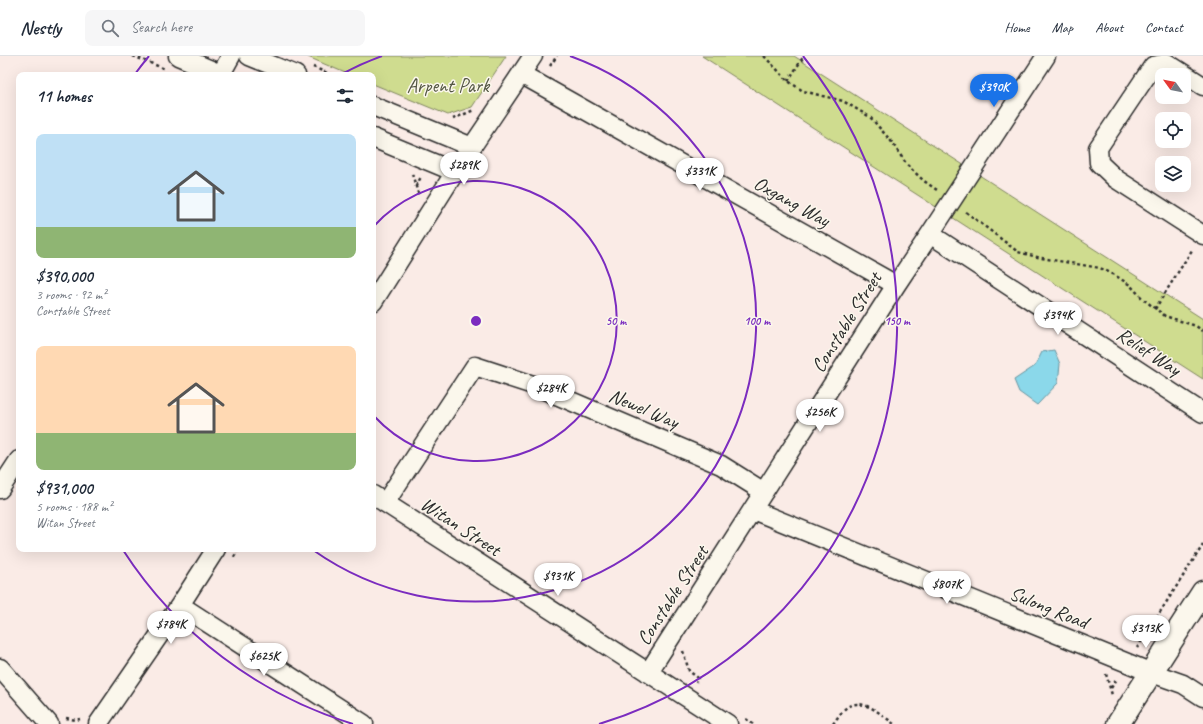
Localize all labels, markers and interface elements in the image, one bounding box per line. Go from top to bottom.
search box [85,10,365,46]
text: Nestly [20,16,61,40]
icon: search [99,17,121,39]
text: Search here [131,18,192,37]
text: Home [1004,19,1030,36]
text: Map [1052,19,1073,36]
text: About [1095,19,1123,36]
text: Contact [1145,19,1183,36]
north arrow [1155,68,1191,104]
map controls [1155,68,1191,192]
park label: Arpent Park [407,73,491,98]
pin: $390K [966,74,1022,108]
text: $390K [979,79,1009,95]
icon: filters [334,85,356,107]
text: 11 homes [36,86,92,107]
button: locate [1155,112,1191,148]
pin: $289K [436,152,492,186]
button: layers [1155,156,1191,192]
text: $289K [449,157,479,173]
pin: $331K [672,158,728,192]
icon: home [160,160,232,232]
text: $331K [685,163,715,179]
street label: Oxgang Way [749,170,835,233]
street label: Constable Street [806,265,888,377]
text: $390,000 [36,266,93,287]
text: 3 rooms · 92 m² [36,287,106,303]
pin: $394K [1030,302,1086,336]
text: Constable Street [36,303,110,319]
text: $394K [1043,307,1073,323]
text: 50 m [606,313,627,329]
text: 100 m [744,313,771,329]
text: 150 m [884,313,911,329]
centre of rings [469,314,483,328]
street label: Relief Way [1112,321,1187,383]
icon: home [160,372,232,444]
pin: $284K [523,375,579,409]
text: $284K [536,380,566,396]
street label: Newel Way [605,383,684,435]
pin: $256K [792,399,848,433]
text: $256K [805,404,835,420]
text: $931,000 [36,478,93,499]
street label: Witan Street [416,491,507,563]
text: 5 rooms · 188 m² [36,499,112,515]
text: Witan Street [36,515,95,531]
street label: Constable Street [631,539,715,650]
pin: $931K [530,563,586,597]
text: $931K [543,568,573,584]
pin: $807K [919,571,975,605]
text: $807K [932,576,962,592]
street label: Sulong Road [1006,580,1095,636]
pin: $784K [143,611,199,645]
pin: $313K [1118,615,1174,649]
text: $784K [156,616,186,632]
text: $313K [1131,620,1161,636]
pin: $625K [236,643,292,677]
text: $625K [249,648,279,664]

